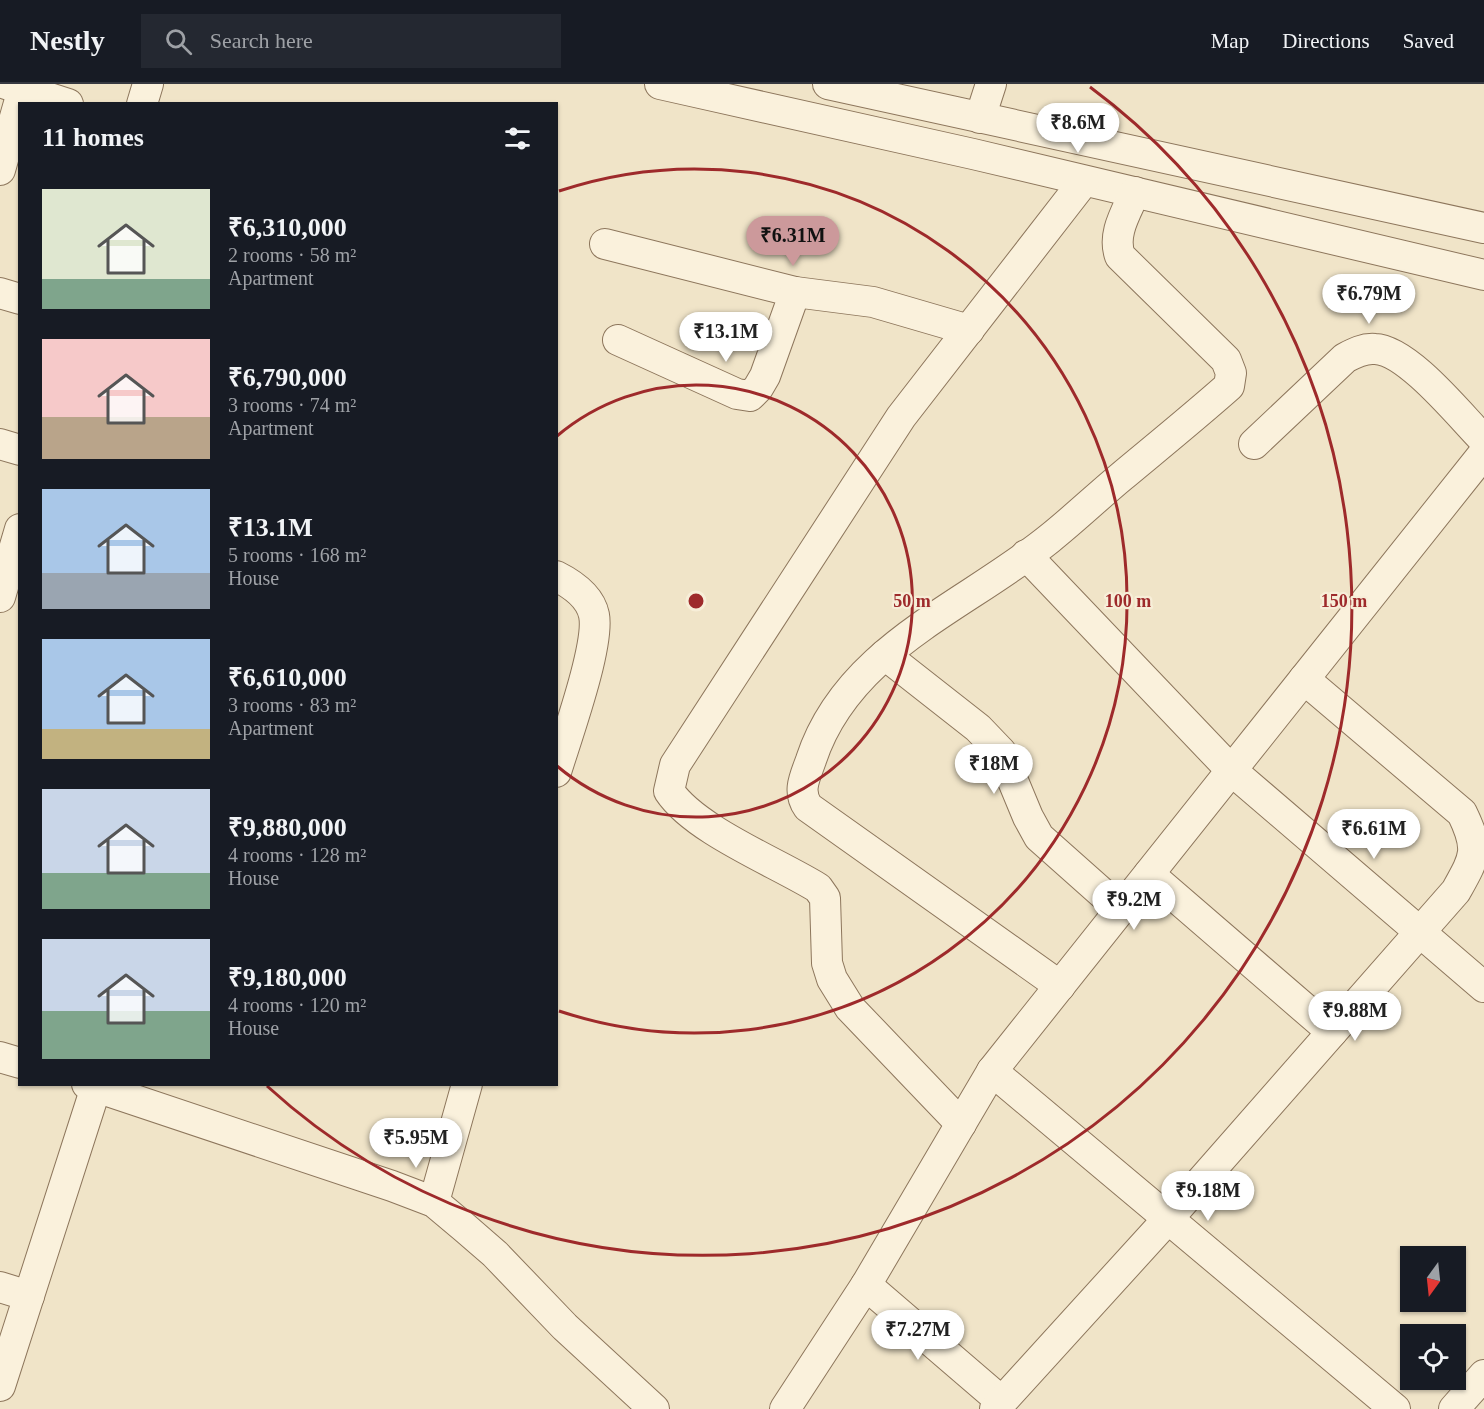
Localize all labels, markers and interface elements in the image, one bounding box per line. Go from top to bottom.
search box [141,14,561,68]
text: Nestly [30,25,105,56]
icon: search [162,25,195,58]
text: Search here [210,28,313,53]
text: Map [1211,29,1249,53]
text: Directions [1282,29,1370,53]
text: Saved [1403,29,1454,53]
pin: ₹8.6M [1036,103,1120,154]
text: ₹8.6M [1050,111,1106,133]
icon: filters [501,122,534,155]
text: 11 homes [42,123,144,152]
icon: home [90,213,162,285]
text: ₹6,310,000 [228,213,347,242]
pin: ₹6.31M [744,216,842,267]
text: ₹6.31M [760,224,826,246]
text: 2 rooms · 58 m² [228,244,356,266]
text: Apartment [228,267,314,289]
pin: ₹6.79M [1320,274,1418,325]
text: ₹6.79M [1336,282,1402,304]
pin: ₹13.1M [677,312,775,363]
text: ₹13.1M [693,320,759,342]
icon: home [90,363,162,435]
text: ₹6,790,000 [228,363,347,392]
text: 3 rooms · 74 m² [228,394,356,416]
text: Apartment [228,417,314,439]
icon: home [90,513,162,585]
text: ₹13.1M [228,513,313,542]
text: 5 rooms · 168 m² [228,544,366,566]
text: House [228,567,279,589]
centre of rings [686,591,706,611]
text: 50 m [893,591,931,611]
text: 100 m [1105,591,1151,611]
text: 150 m [1321,591,1367,611]
icon: home [90,663,162,735]
text: ₹6,610,000 [228,663,347,692]
text: 3 rooms · 83 m² [228,694,356,716]
text: Apartment [228,717,314,739]
pin: ₹18M [958,744,1030,795]
text: ₹18M [969,752,1019,774]
pin: ₹6.61M [1325,809,1423,860]
icon: home [90,813,162,885]
text: ₹9,880,000 [228,813,347,842]
text: ₹6.61M [1341,817,1407,839]
text: 4 rooms · 128 m² [228,844,366,866]
text: House [228,867,279,889]
pin: ₹9.2M [1092,880,1176,931]
text: ₹9.2M [1106,888,1162,910]
icon: home [90,963,162,1035]
text: ₹9,180,000 [228,963,347,992]
pin: ₹9.88M [1306,991,1404,1042]
text: 4 rooms · 120 m² [228,994,366,1016]
text: ₹9.88M [1322,999,1388,1021]
text: House [228,1017,279,1039]
pin: ₹5.95M [367,1118,465,1169]
text: ₹5.95M [383,1126,449,1148]
pin: ₹9.18M [1159,1171,1257,1222]
text: ₹9.18M [1175,1179,1241,1201]
north arrow [1400,1246,1466,1312]
map controls [1400,1246,1466,1390]
pin: ₹7.27M [869,1310,967,1361]
text: ₹7.27M [885,1318,951,1340]
button: locate [1400,1324,1466,1390]

